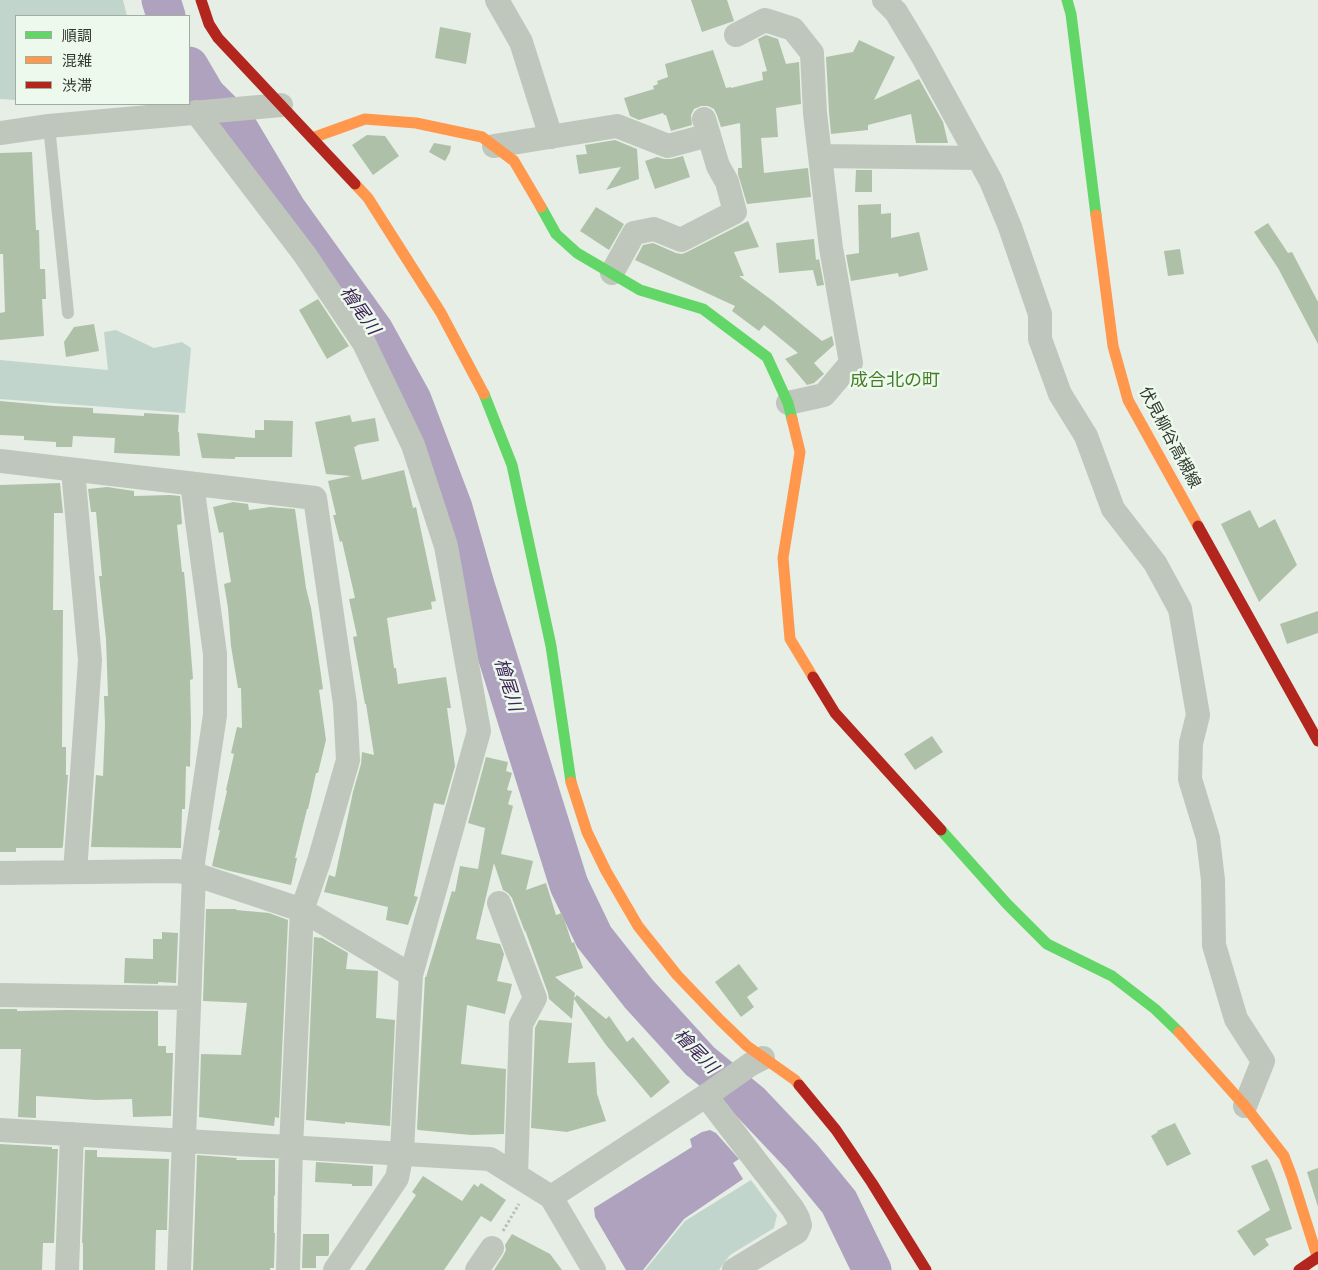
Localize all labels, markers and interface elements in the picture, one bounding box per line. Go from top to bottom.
legend [15,15,190,105]
text: 順調 [62,27,92,45]
text: 混雑 [62,52,92,70]
text: 渋滞 [62,77,92,95]
water label: 檜尾川 [335,283,383,339]
district label: 成合北の町 [850,370,940,392]
street label: 伏見柳谷高槻線 [1134,384,1204,492]
water label: 檜尾川 [489,656,525,714]
water label: 檜尾川 [668,1025,722,1079]

